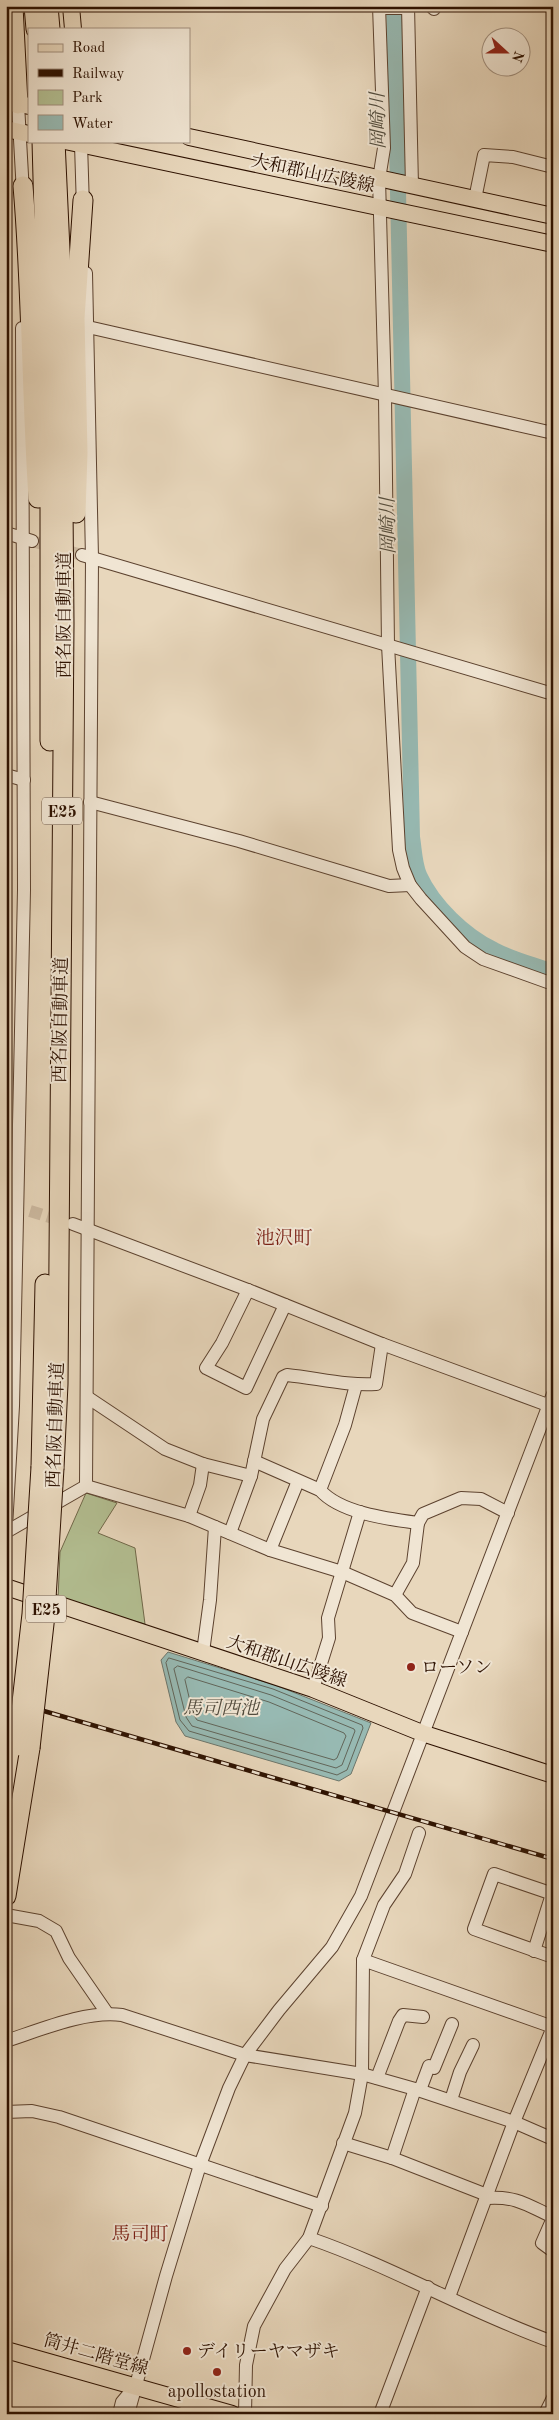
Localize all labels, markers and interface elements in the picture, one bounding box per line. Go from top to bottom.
legend [28,28,190,142]
north arrow [482,28,532,78]
text: Road [72,41,106,56]
text: N [509,49,526,64]
text: Railway [72,67,125,82]
water label: 岡崎川 [367,90,389,150]
text: Park [72,91,103,106]
text: Water [72,117,113,132]
street label: 大和郡山広陵線 [249,150,377,196]
water label: 岡崎川 [377,495,399,555]
street label: 西名阪自動車道 [54,552,74,678]
road number: E25 [42,798,82,824]
street label: 西名阪自動車道 [49,957,71,1083]
district label: 池沢町 [255,1228,313,1249]
street label: 西名阪自動車道 [43,1362,67,1488]
road number: E25 [26,1596,66,1622]
street label: 大和郡山広陵線 [224,1631,350,1691]
place label: ローソン [421,1659,492,1677]
marker: ローソン [405,1661,417,1673]
water label: 馬司西池 [183,1698,261,1719]
district label: 馬司町 [111,2224,169,2245]
street label: 筒井二階堂線 [41,2330,151,2378]
place label: デイリーヤマザキ [197,2342,340,2361]
marker: デイリーヤマザキ [181,2345,193,2357]
marker: apollostation [211,2366,223,2378]
place label: apollostation [168,2383,267,2401]

